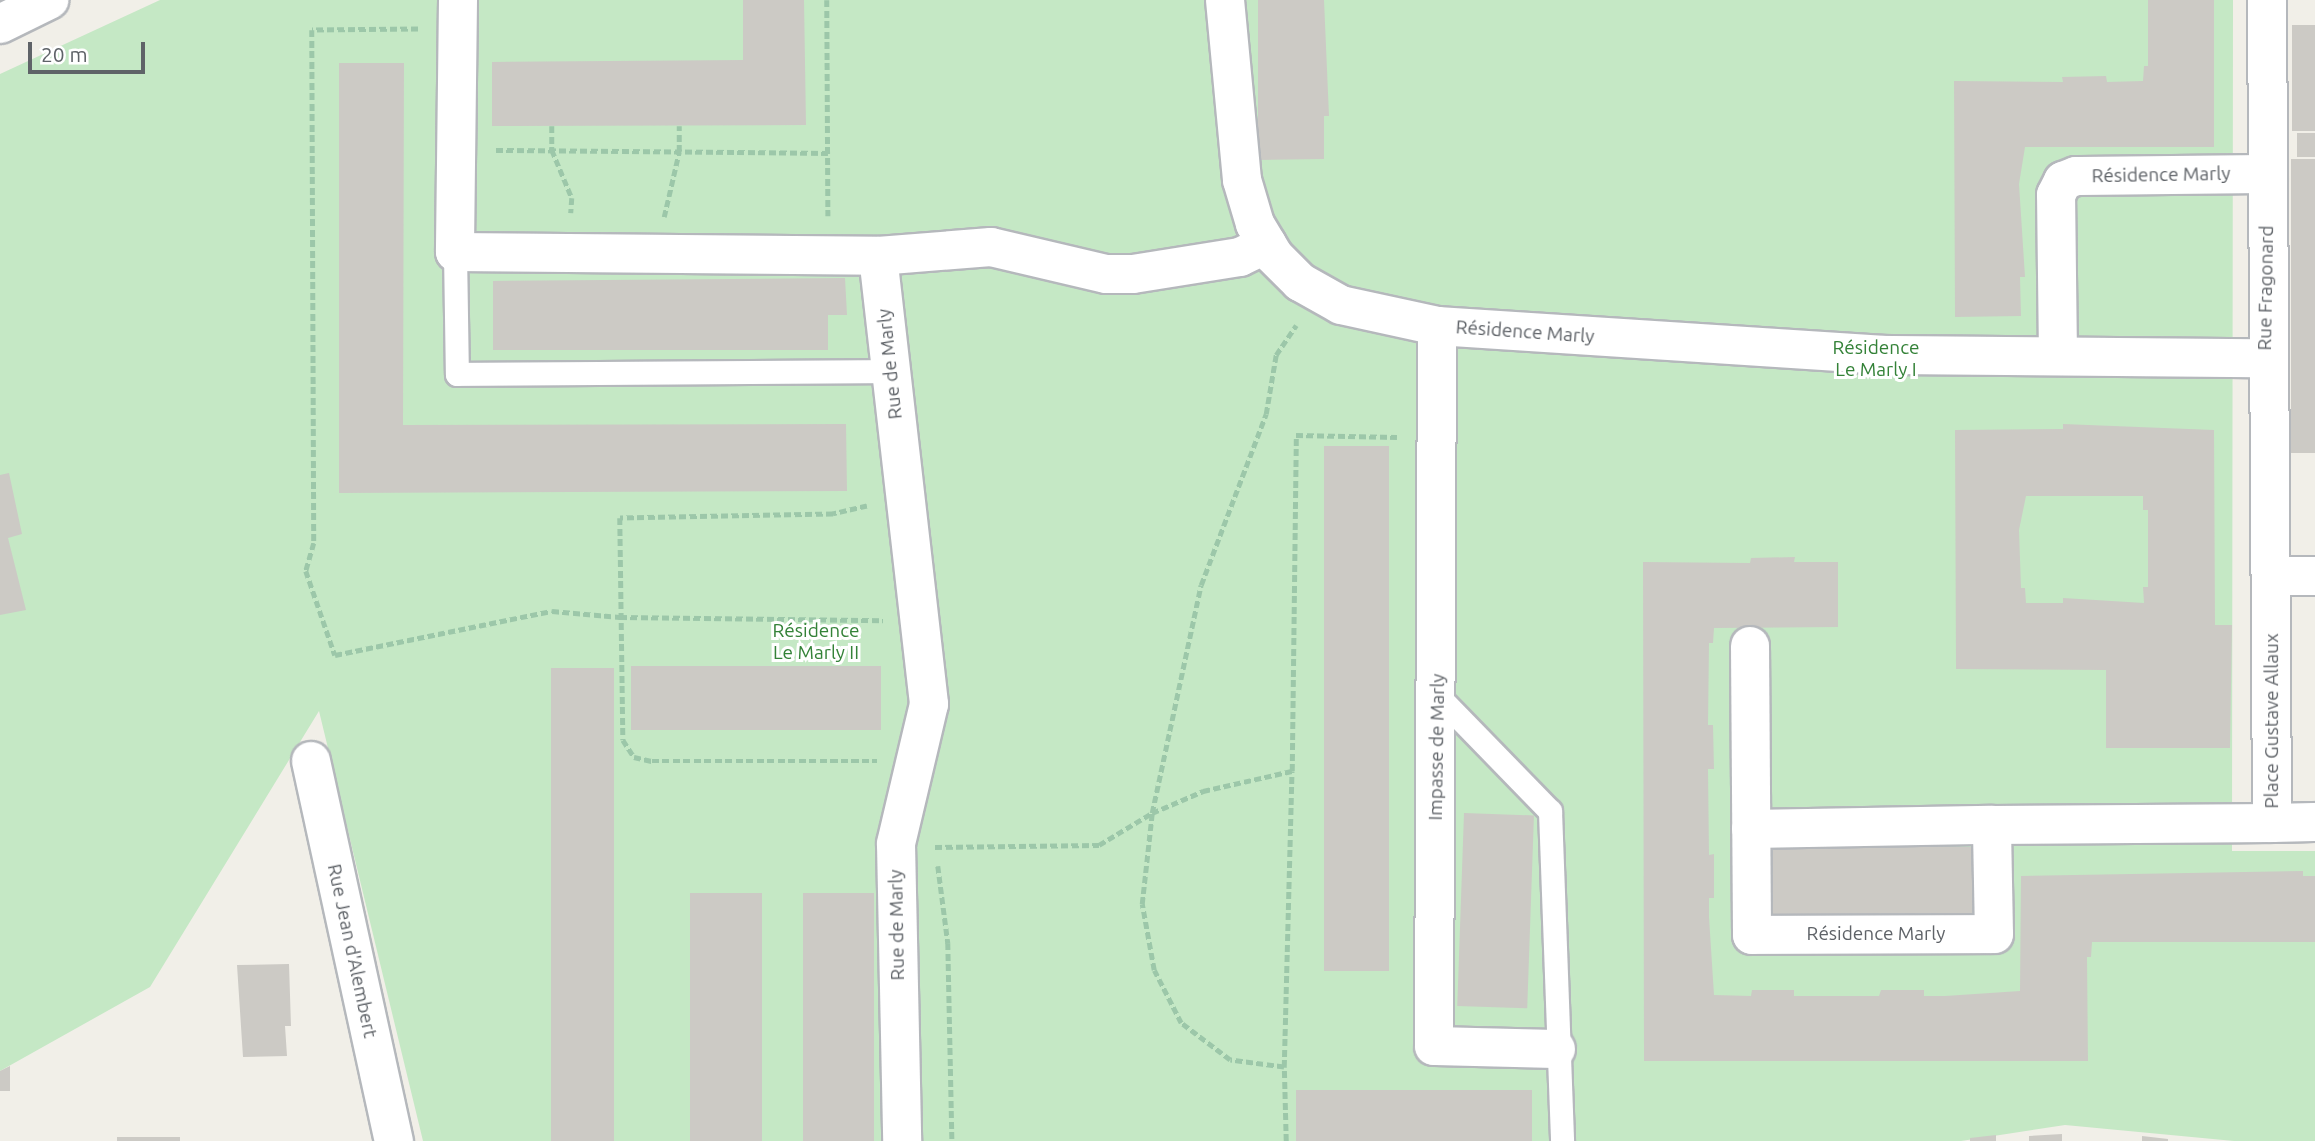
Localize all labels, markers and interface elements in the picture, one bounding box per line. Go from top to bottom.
scale bar [32,28,149,72]
text: 20 m [41,42,88,66]
street label: Résidence Marly [2091,162,2231,188]
street label: Rue Fragonard [2254,225,2278,351]
street label: Rue de Marly [873,308,907,420]
street label: Résidence Marly [1455,316,1595,348]
park label: Résidence Le Marly I [1833,337,1919,381]
park label: Résidence Le Marly II [773,620,859,664]
street label: Place Gustave Allaux [2261,633,2283,809]
street label: Impasse de Marly [1424,673,1450,821]
street label: Rue Jean d'Alembert [322,862,382,1040]
street label: Rue de Marly [885,869,909,981]
street label: Résidence Marly [1807,923,1945,945]

